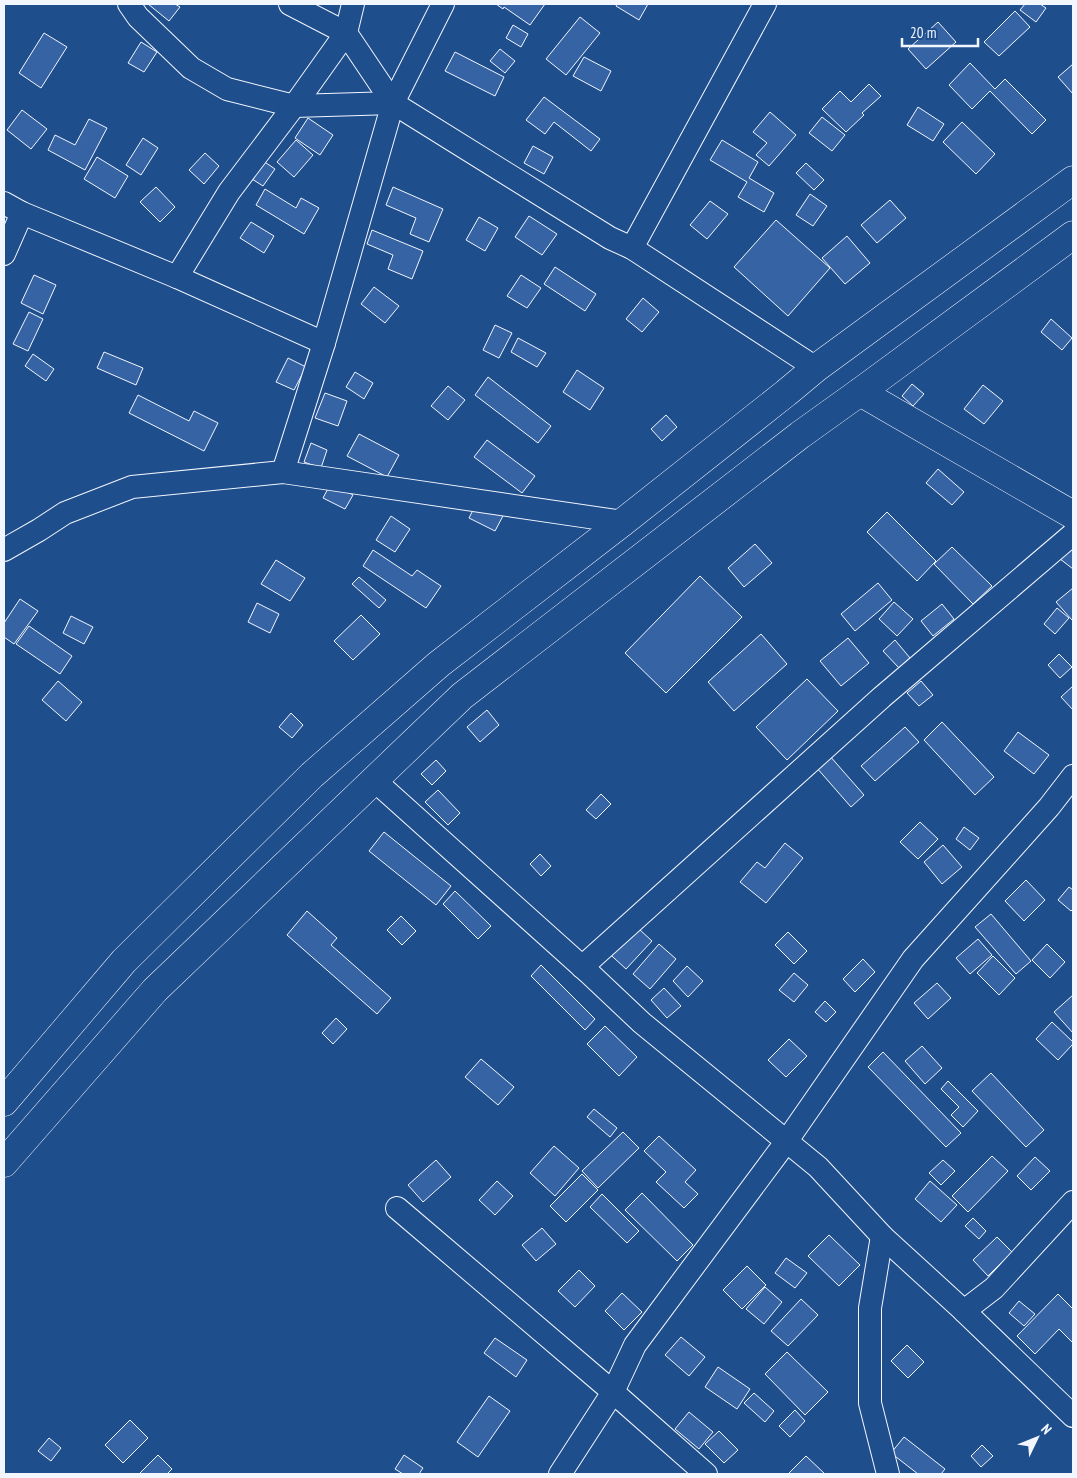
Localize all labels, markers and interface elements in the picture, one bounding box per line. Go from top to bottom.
scale bar [902,15,978,47]
text: 20 m [910,23,936,42]
north arrow [1012,1413,1062,1463]
text: N [1037,1420,1056,1438]

